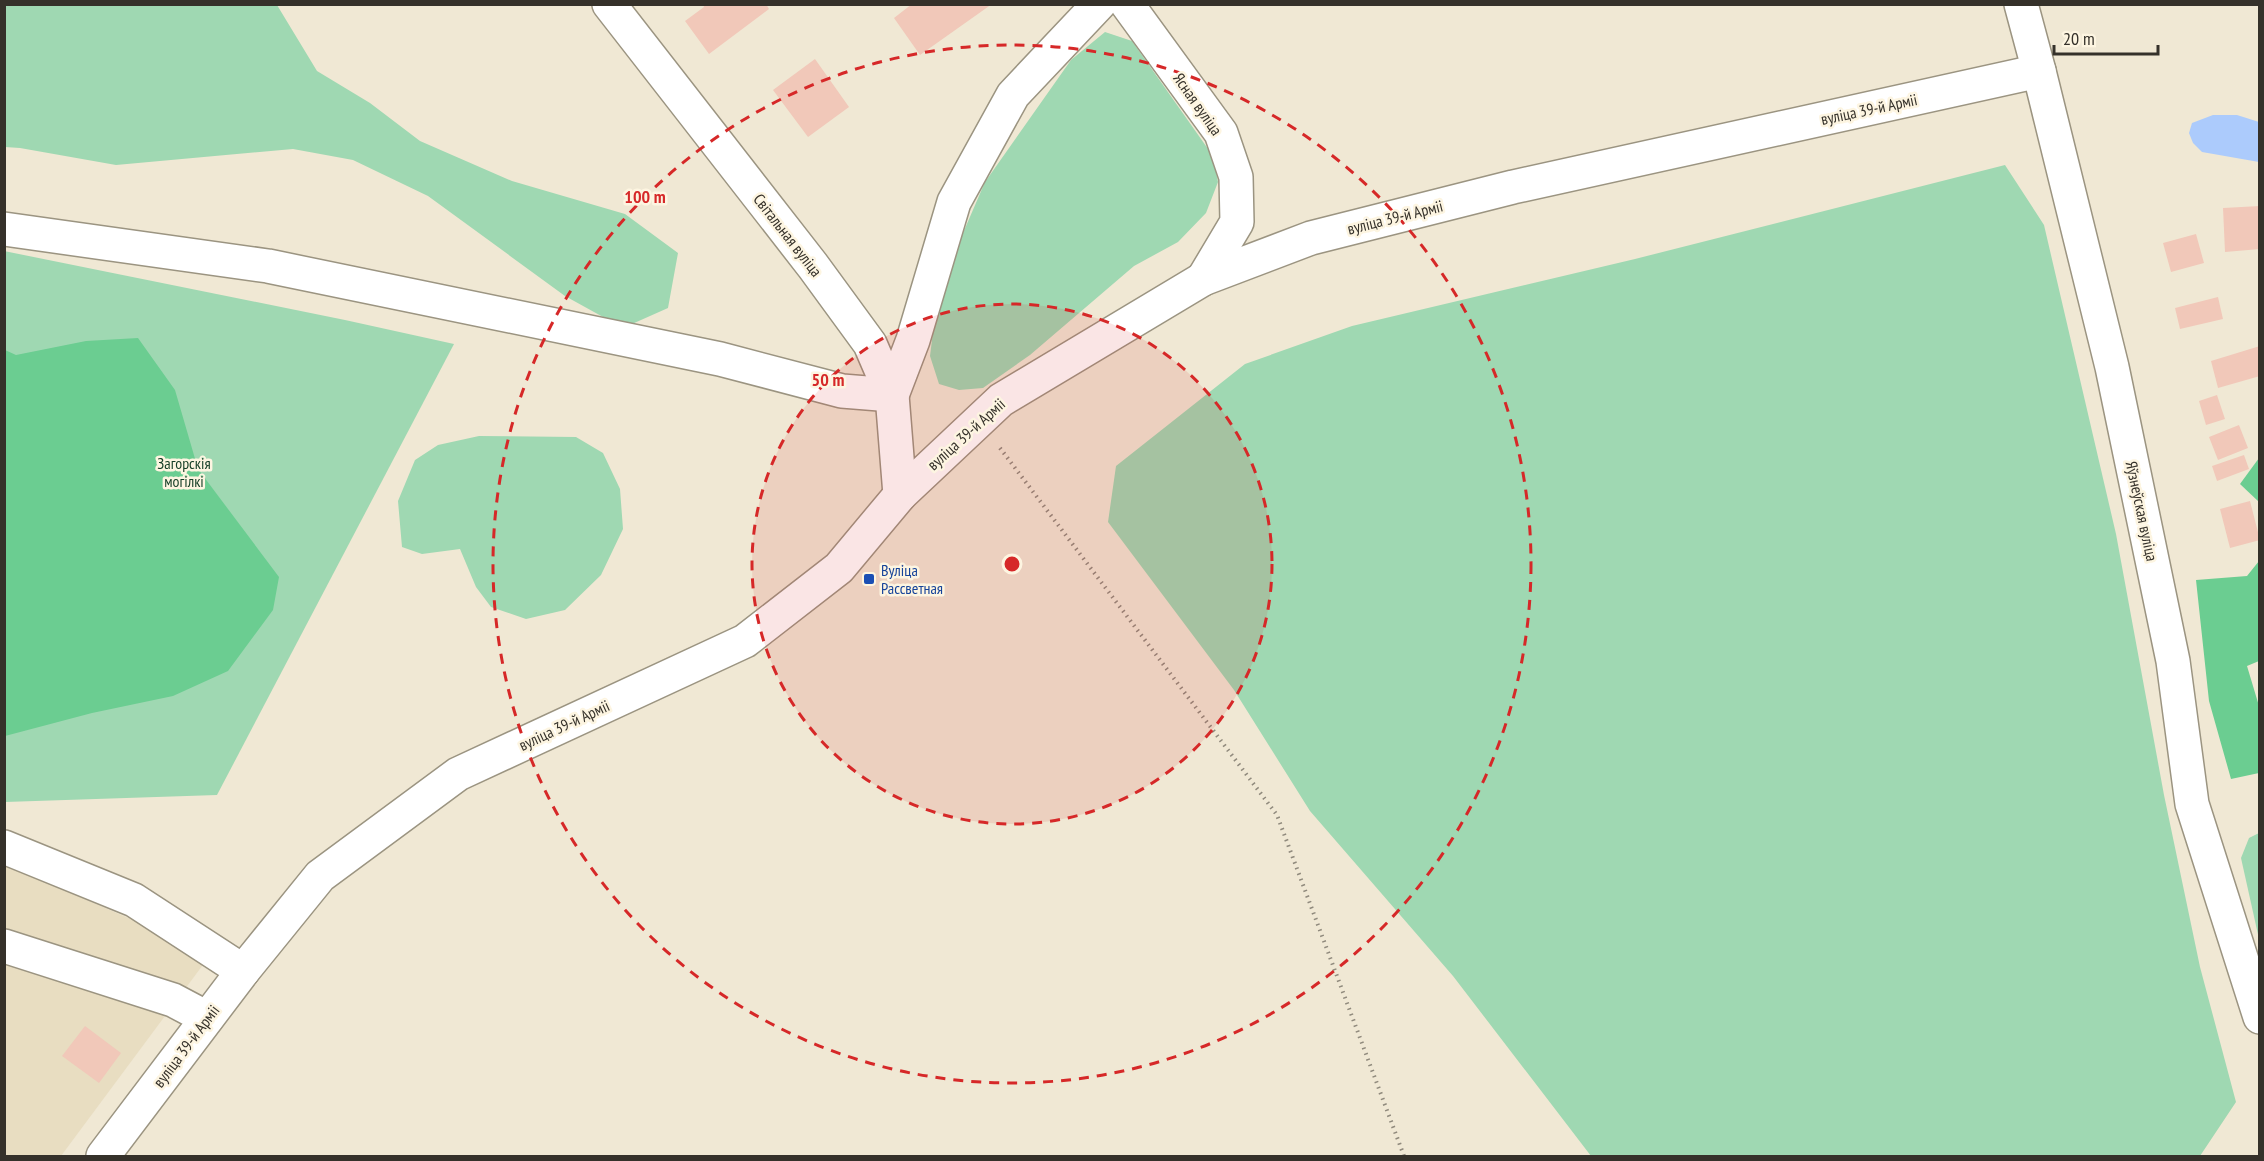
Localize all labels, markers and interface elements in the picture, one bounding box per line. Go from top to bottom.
scale bar [2054,18,2158,56]
text: 20 m [2063,27,2095,50]
street label: Ясная вуліца [1169,69,1227,139]
street label: вуліца 39-й Арміі [1819,89,1919,129]
text: 100 m [624,185,666,208]
street label: Світальная вуліца [749,189,827,281]
street label: вуліца 39-й Арміі [1345,195,1445,239]
text: 50 m [812,368,844,391]
street label: вуліца 39-й Арміі [923,394,1009,474]
park label: Загорскія могілкі [157,453,211,491]
street label: Яўзнеўская вуліца [2122,459,2162,563]
centre of rings [1002,554,1022,574]
place label: Вуліца Рассветная [881,560,943,598]
marker: Вуліца Рассветная [862,572,876,586]
street label: вуліца 39-й Арміі [515,695,613,755]
street label: вуліца 39-й Арміі [149,1001,223,1091]

